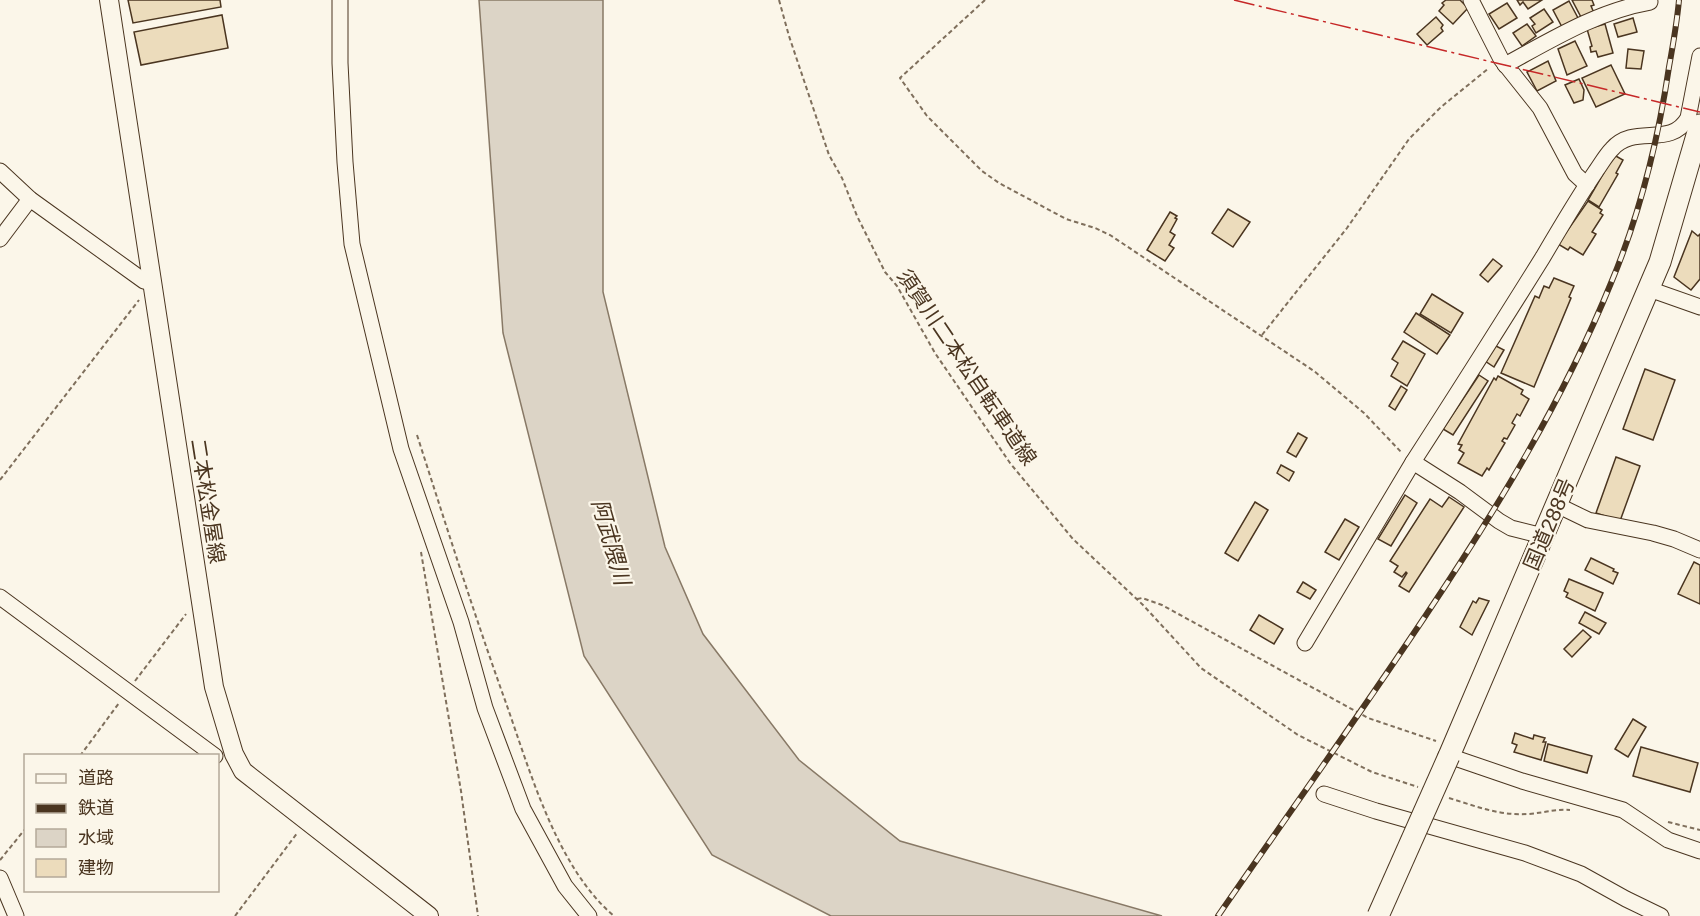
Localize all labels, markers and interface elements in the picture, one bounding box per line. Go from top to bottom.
street label: 須賀川二本松自転車道線 [893,265,1041,469]
street label: 二本松金屋線 [187,437,229,565]
street label: 国道288号 [1519,474,1579,574]
water label: 阿武隈川 [587,496,636,590]
legend [24,754,219,892]
text: 道路 [78,768,114,788]
text: 鉄道 [78,798,114,818]
text: 水域 [78,828,114,848]
text: 建物 [78,858,114,878]

